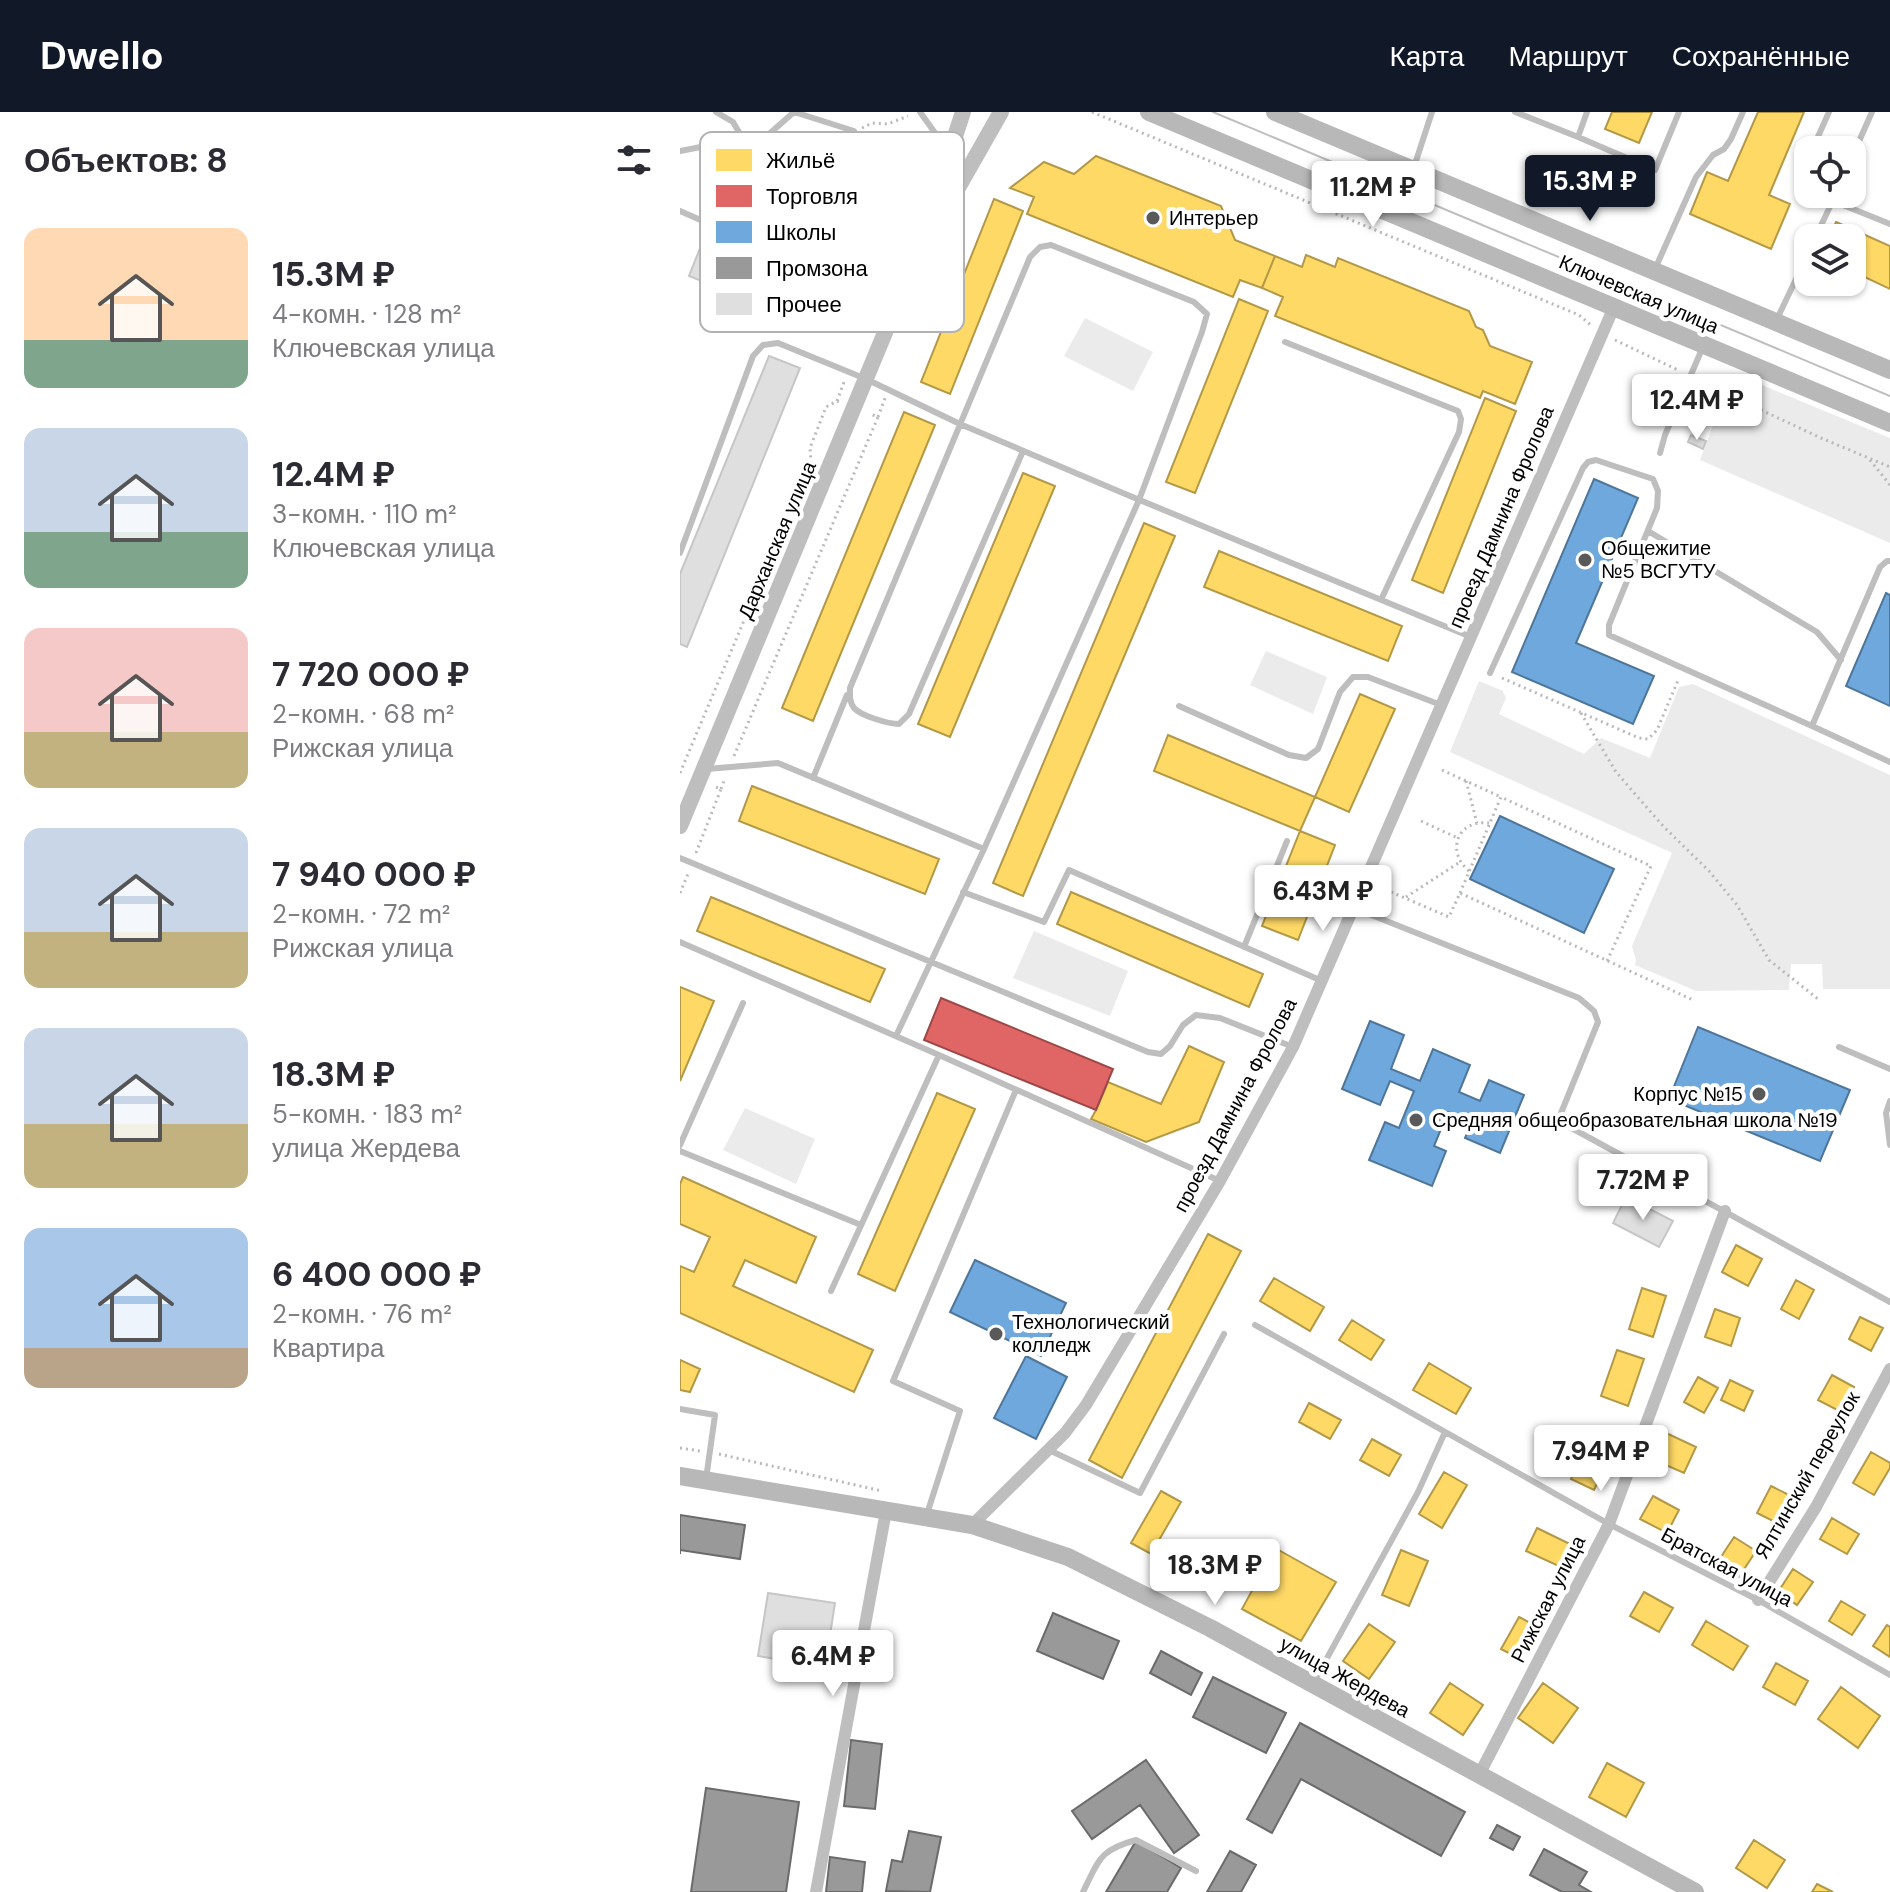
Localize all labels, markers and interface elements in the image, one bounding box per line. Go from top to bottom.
text: Dwello [40,31,164,81]
text: Карта [1389,38,1464,75]
text: Маршрут [1508,38,1628,75]
text: Сохранённые [1672,38,1850,75]
legend [700,132,964,332]
map controls [1794,136,1866,296]
button: locate [1794,136,1866,208]
text: Объектов: 8 [24,138,228,183]
icon: filters [612,138,656,182]
text: Жильё [766,146,835,175]
pin: 15.3M ₽ [1516,155,1664,223]
pin: 11.2M ₽ [1299,161,1447,229]
text: 15.3M ₽ [1543,164,1637,198]
text: 11.2M ₽ [1330,170,1416,204]
text: Торговля [766,182,858,211]
place label: Интерьер [1169,205,1258,231]
marker: Интерьер [1144,209,1162,227]
text: Школы [766,218,836,247]
button: layers [1794,224,1866,296]
street label: Ключевская улица [1555,249,1724,340]
text: 15.3M ₽ [272,252,395,297]
text: Промзона [766,254,868,283]
icon: home [88,260,184,356]
text: Прочее [766,290,842,319]
text: 4-комн. · 128 m² [272,297,461,331]
text: Ключевская улица [272,331,495,365]
pin: 12.4M ₽ [1623,374,1771,442]
text: 12.4M ₽ [1650,383,1744,417]
street label: проезд Дамнина Фролова [1442,401,1560,632]
text: 12.4M ₽ [272,452,395,497]
street label: Дарханская улица [732,456,822,623]
icon: home [88,460,184,556]
text: 3-комн. · 110 m² [272,497,457,531]
text: Ключевская улица [272,531,495,565]
place label: Общежитие №5 ВСГУТУ [1601,535,1716,584]
marker: Общежитие №5 ВСГУТУ [1576,551,1594,569]
text: 7 720 000 ₽ [272,652,470,697]
icon: home [88,660,184,756]
text: 2-комн. · 68 m² [272,697,454,731]
text: Рижская улица [272,731,453,765]
text: 7 940 000 ₽ [272,852,476,897]
icon: home [88,860,184,956]
pin: 6.43M ₽ [1249,865,1397,933]
text: 6.43M ₽ [1273,874,1373,908]
text: 2-комн. · 72 m² [272,897,450,931]
text: Рижская улица [272,931,453,965]
street label: проезд Дамнина Фролова [1167,993,1303,1217]
text: 18.3M ₽ [272,1052,395,1097]
icon: home [88,1060,184,1156]
place label: Корпус №15 [1633,1081,1743,1107]
marker: Корпус №15 [1750,1085,1768,1103]
text: 5-комн. · 183 m² [272,1097,462,1131]
place label: Средняя общеобразовательная школа №19 [1432,1107,1838,1133]
marker: Средняя общеобразовательная школа №19 [1407,1111,1425,1129]
text: улица Жердева [272,1131,460,1165]
pin: 7.72M ₽ [1569,1154,1717,1222]
text: 7.72M ₽ [1596,1163,1690,1197]
text: 6 400 000 ₽ [272,1252,482,1297]
icon: home [88,1260,184,1356]
text: 2-комн. · 76 m² [272,1297,452,1331]
place label: Технологический колледж [1012,1309,1170,1358]
marker: Технологический колледж [987,1325,1005,1343]
text: Квартира [272,1331,384,1365]
street label: Ялтинский переулок [1748,1386,1866,1563]
pin: 7.94M ₽ [1527,1425,1675,1493]
text: 7.94M ₽ [1552,1434,1650,1468]
street label: Братская улица [1657,1521,1798,1613]
street label: Рижская улица [1505,1530,1592,1667]
pin: 18.3M ₽ [1141,1539,1289,1607]
text: 18.3M ₽ [1168,1548,1262,1582]
pin: 6.4M ₽ [768,1630,898,1698]
street label: улица Жердева [1275,1631,1415,1724]
text: 6.4M ₽ [790,1639,876,1673]

